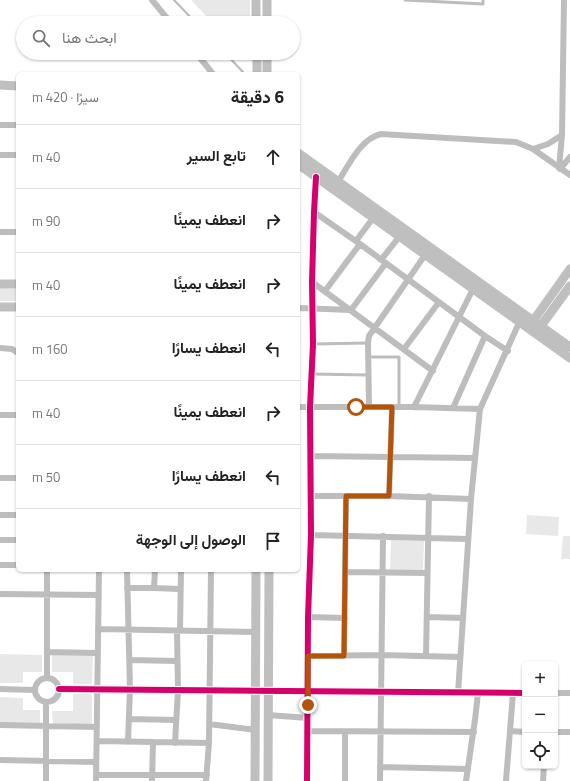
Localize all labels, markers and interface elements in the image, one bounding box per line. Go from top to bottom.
search box [16,16,300,60]
text: ابحث هنا [62,26,117,49]
icon: search [30,27,52,49]
text: 6 دقيقة [231,84,284,110]
text: سيرًا · 420 m [32,87,99,107]
text: تابع السير [187,144,246,167]
icon: ahead [262,146,284,168]
text: 40 m [32,147,60,167]
text: انعطف يمينًا [174,208,246,231]
icon: right [262,210,284,232]
text: 90 m [32,211,60,231]
text: انعطف يمينًا [174,272,246,295]
icon: right [262,274,284,296]
text: 40 m [32,275,60,295]
text: انعطف يسارًا [172,336,246,359]
icon: left [262,338,284,360]
text: 160 m [32,339,68,359]
route start [347,398,365,416]
text: انعطف يمينًا [174,400,246,423]
icon: right [262,402,284,424]
text: 40 m [32,403,60,423]
text: انعطف يسارًا [172,464,246,487]
icon: left [262,466,284,488]
text: 50 m [32,467,60,487]
text: الوصول إلى الوجهة [136,528,246,551]
icon: arrive [262,530,284,552]
map controls [522,661,558,769]
button: + [522,661,558,697]
route end [299,696,317,714]
button: − [522,697,558,733]
button: locate [522,733,558,769]

